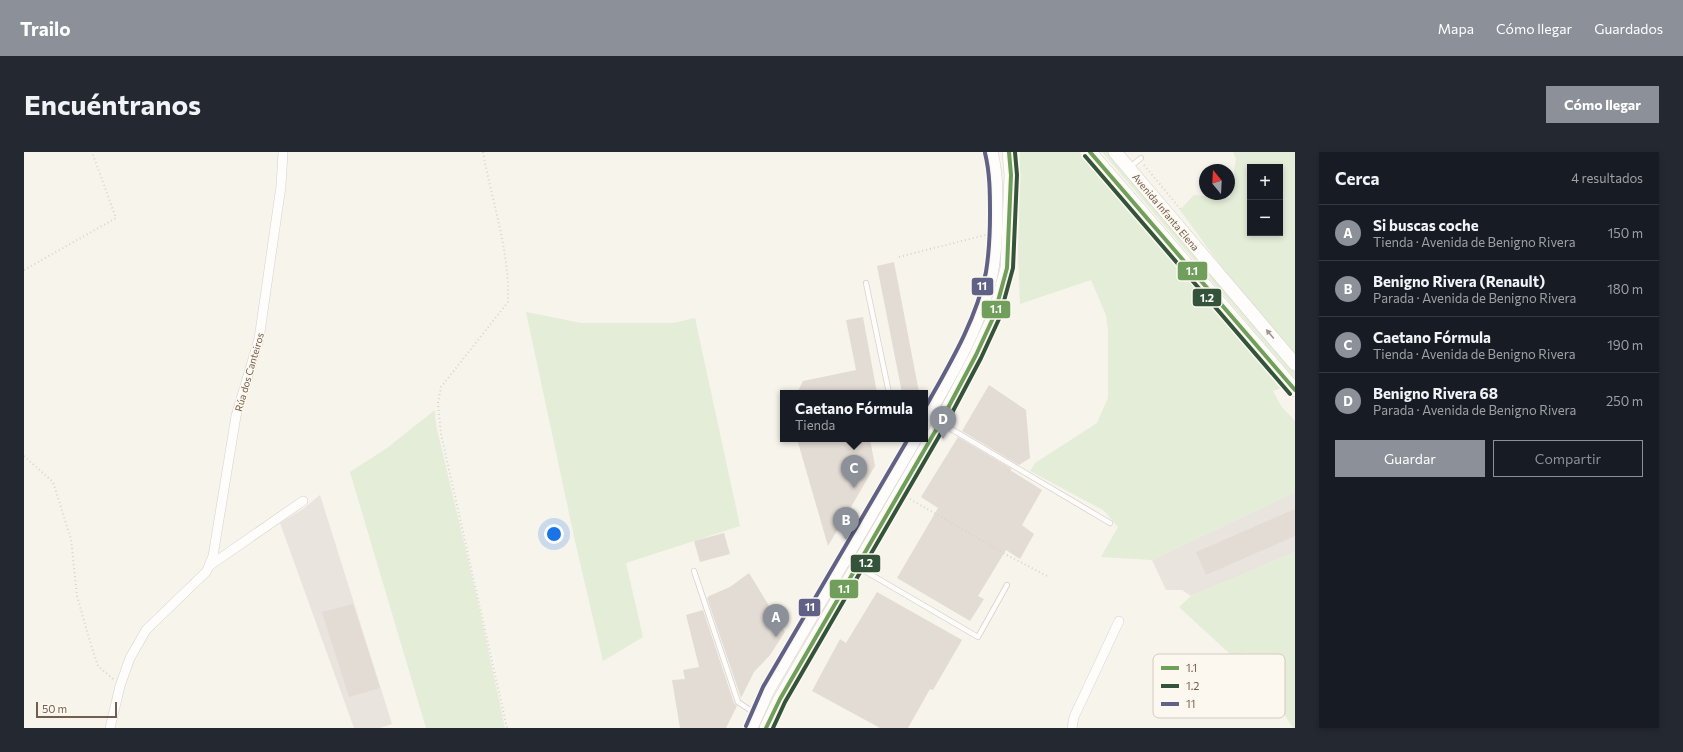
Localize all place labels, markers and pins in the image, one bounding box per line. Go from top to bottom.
pin: D [930,406,956,439]
pin: C [841,455,867,488]
pin: B [833,507,859,540]
pin: A [763,604,789,637]

